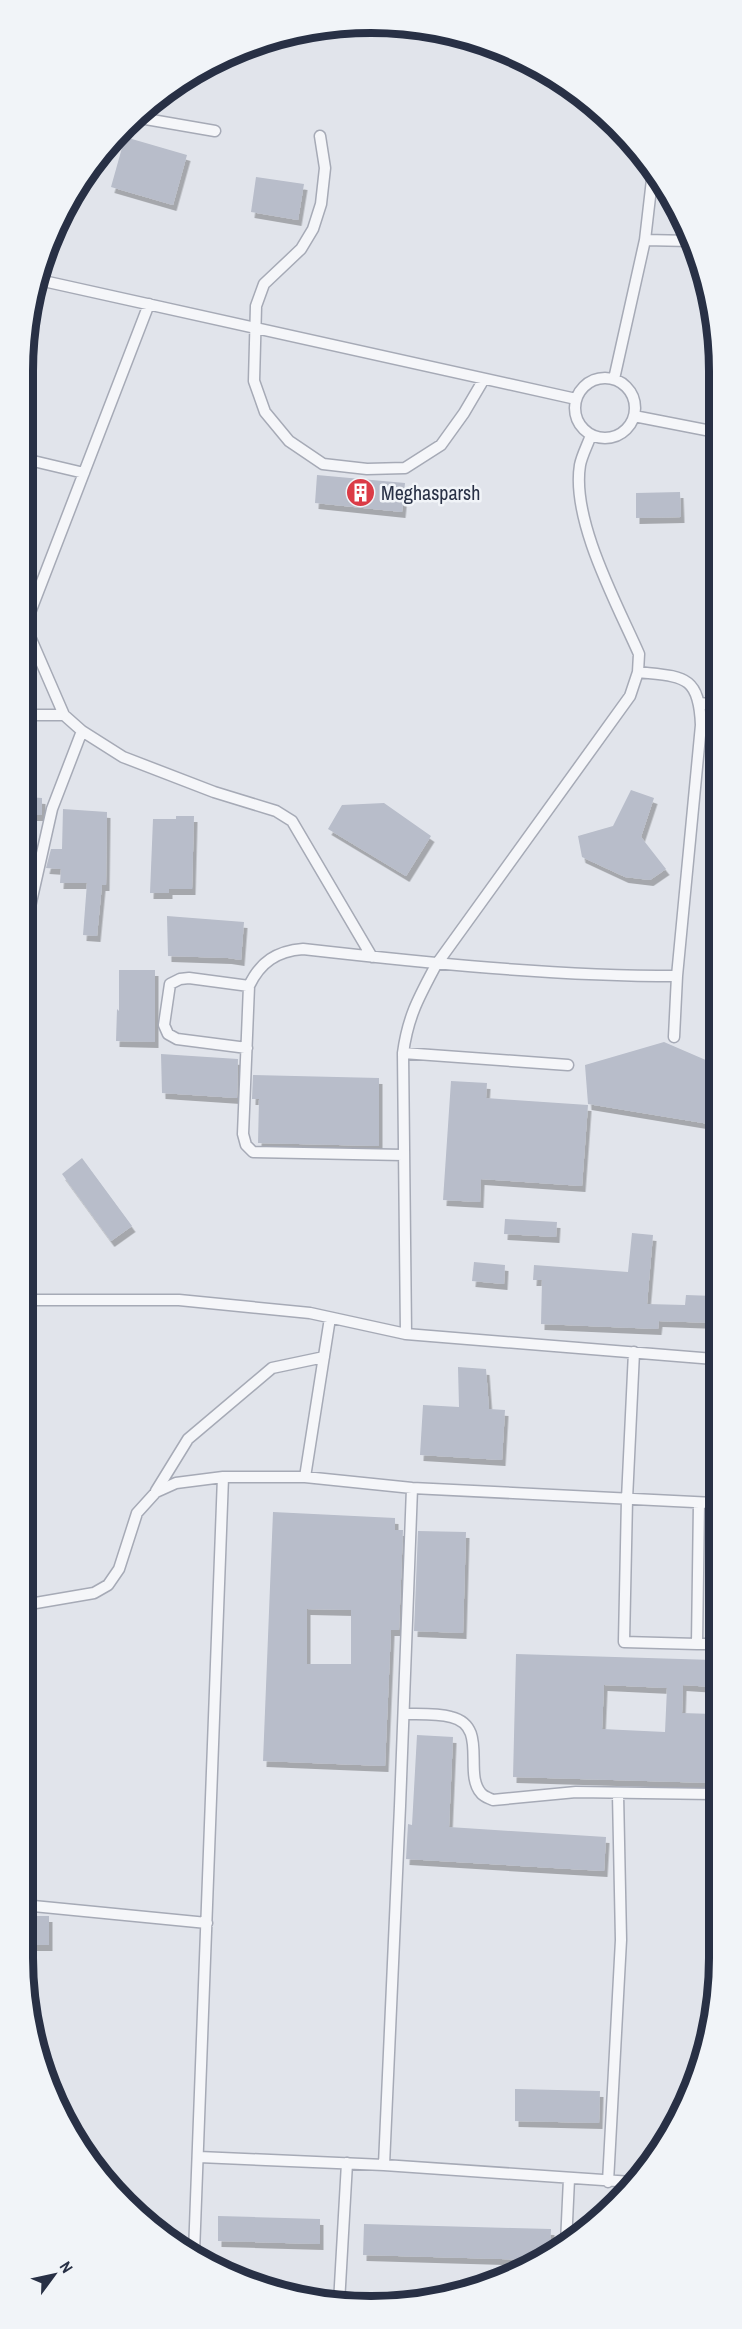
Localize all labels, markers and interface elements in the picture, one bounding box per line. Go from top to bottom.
building icon: Meghasparsh [344,477,376,509]
place label: Meghasparsh [381,479,480,506]
north arrow [24,2245,84,2305]
text: N [55,2257,78,2277]

